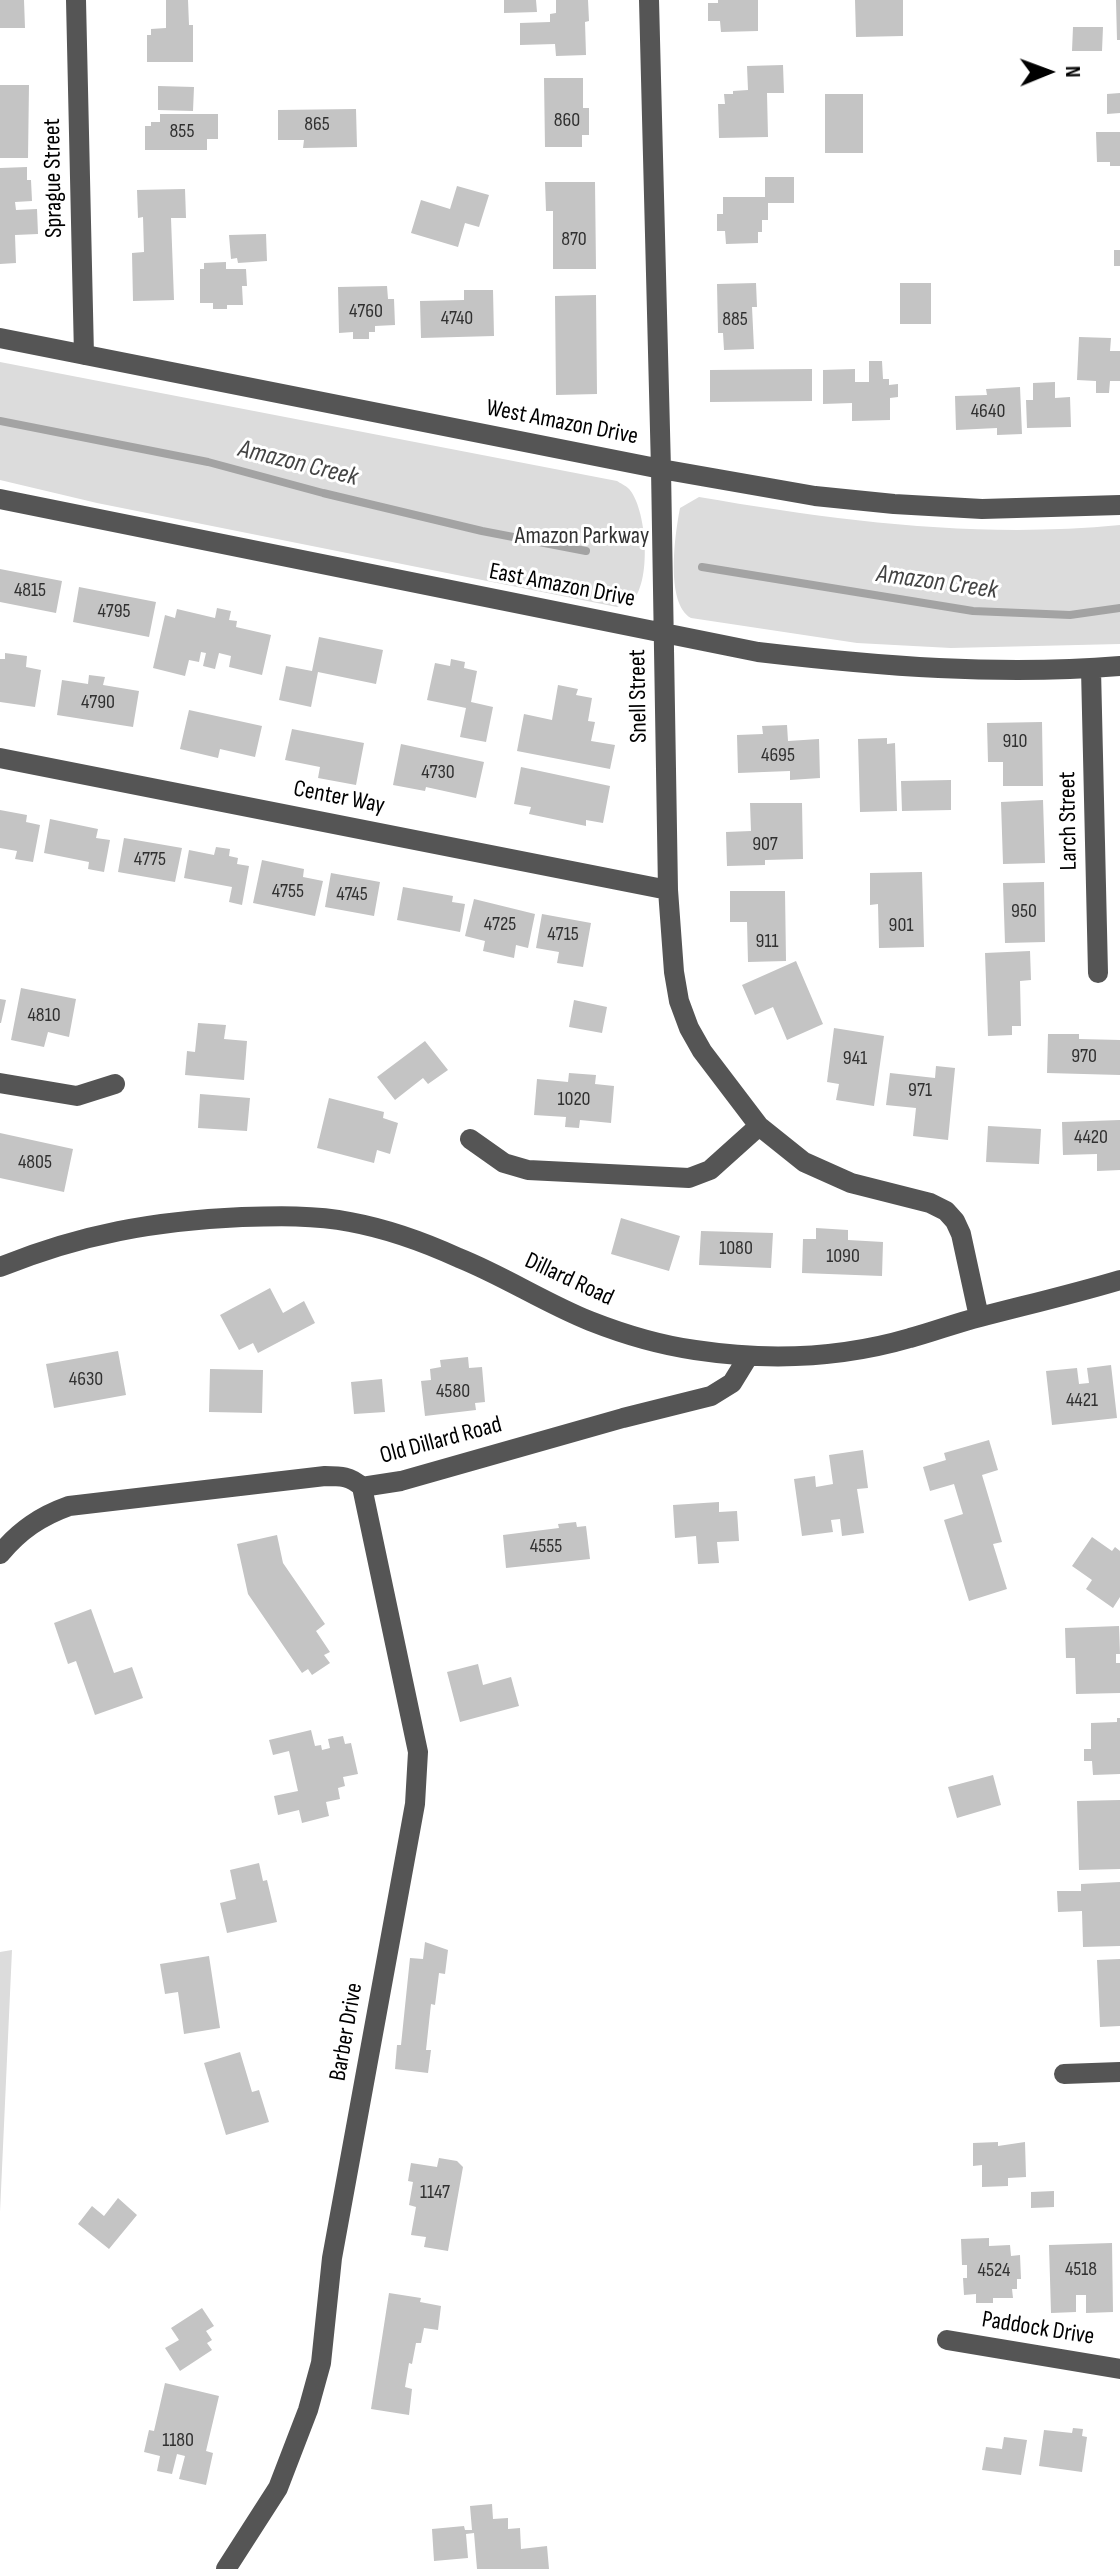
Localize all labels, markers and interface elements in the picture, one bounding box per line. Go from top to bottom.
north arrow [1008,32,1088,112]
text: N [1059,65,1086,78]
house number: 860 [554,109,580,133]
house number: 865 [304,113,330,137]
street label: Sprague Street [39,118,69,238]
house number: 855 [170,120,194,144]
house number: 870 [561,228,587,252]
house number: 4760 [349,300,383,324]
house number: 4740 [441,307,473,331]
house number: 885 [722,308,748,332]
street label: West Amazon Drive [484,394,640,452]
house number: 4640 [971,400,1005,424]
water label: Amazon Creek [235,434,361,494]
park label: Amazon Parkway [515,523,649,551]
street label: East Amazon Drive [487,558,637,614]
water label: Amazon Creek [875,559,999,607]
house number: 4815 [14,579,46,603]
house number: 4795 [97,600,131,624]
street label: Snell Street [624,649,654,743]
house number: 4790 [81,691,115,715]
house number: 910 [1003,730,1027,754]
house number: 4695 [761,744,795,768]
house number: 4730 [421,761,455,785]
street label: Larch Street [1054,771,1084,871]
street label: Center Way [291,775,387,821]
house number: 907 [752,833,778,857]
house number: 4775 [134,848,166,872]
house number: 4755 [272,880,304,904]
house number: 4745 [336,883,368,907]
house number: 950 [1011,900,1037,924]
house number: 4725 [484,913,516,937]
house number: 901 [889,914,913,938]
house number: 4715 [547,923,579,947]
house number: 911 [756,930,778,954]
house number: 4810 [27,1004,61,1028]
house number: 970 [1071,1045,1097,1069]
house number: 941 [843,1047,867,1071]
house number: 971 [908,1079,932,1103]
house number: 1020 [557,1088,591,1112]
house number: 4420 [1074,1126,1108,1150]
house number: 4805 [18,1151,52,1175]
house number: 1080 [719,1237,753,1261]
house number: 1090 [826,1245,860,1269]
street label: Dillard Road [520,1247,618,1313]
house number: 4630 [69,1368,103,1392]
house number: 4580 [436,1380,470,1404]
house number: 4421 [1066,1389,1098,1413]
street label: Old Dillard Road [377,1411,505,1471]
house number: 4555 [530,1535,562,1559]
street label: Barber Drive [324,1981,370,2083]
house number: 1147 [420,2181,450,2205]
house number: 4518 [1065,2258,1097,2282]
house number: 4524 [978,2259,1010,2283]
street label: Paddock Drive [980,2306,1096,2352]
house number: 1180 [162,2429,194,2453]

